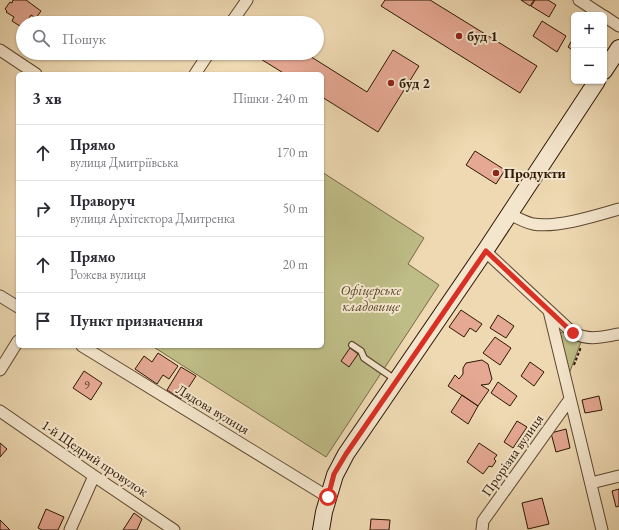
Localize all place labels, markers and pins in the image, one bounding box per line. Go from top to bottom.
place label: буд 1 [467,27,498,45]
marker: буд 1 [454,31,464,41]
place label: буд 2 [399,74,431,92]
marker: буд 2 [386,78,396,88]
place label: Продукти [504,164,566,182]
marker: Продукти [491,168,501,178]

